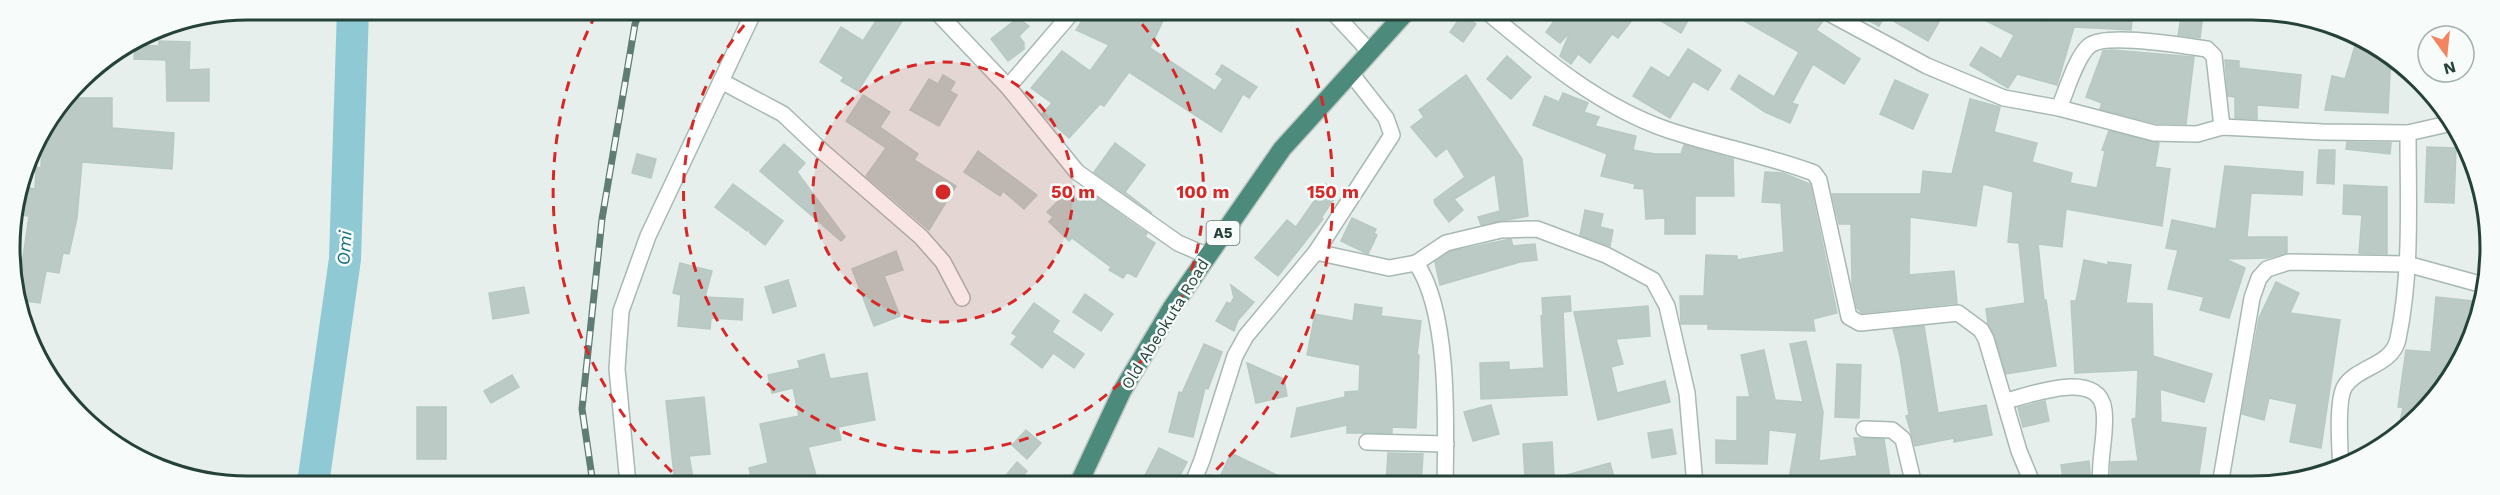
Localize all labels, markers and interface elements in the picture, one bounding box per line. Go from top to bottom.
north arrow [2416,24,2476,84]
text: N [2442,57,2458,79]
text: 50 m [1051,181,1095,202]
text: 100 m [1176,181,1230,202]
text: 150 m [1307,181,1359,202]
centre of rings [933,182,953,202]
road number: A5 [1206,221,1240,245]
water label: Omi [332,229,356,266]
street label: Old Abeokuta Road [1117,255,1213,393]

